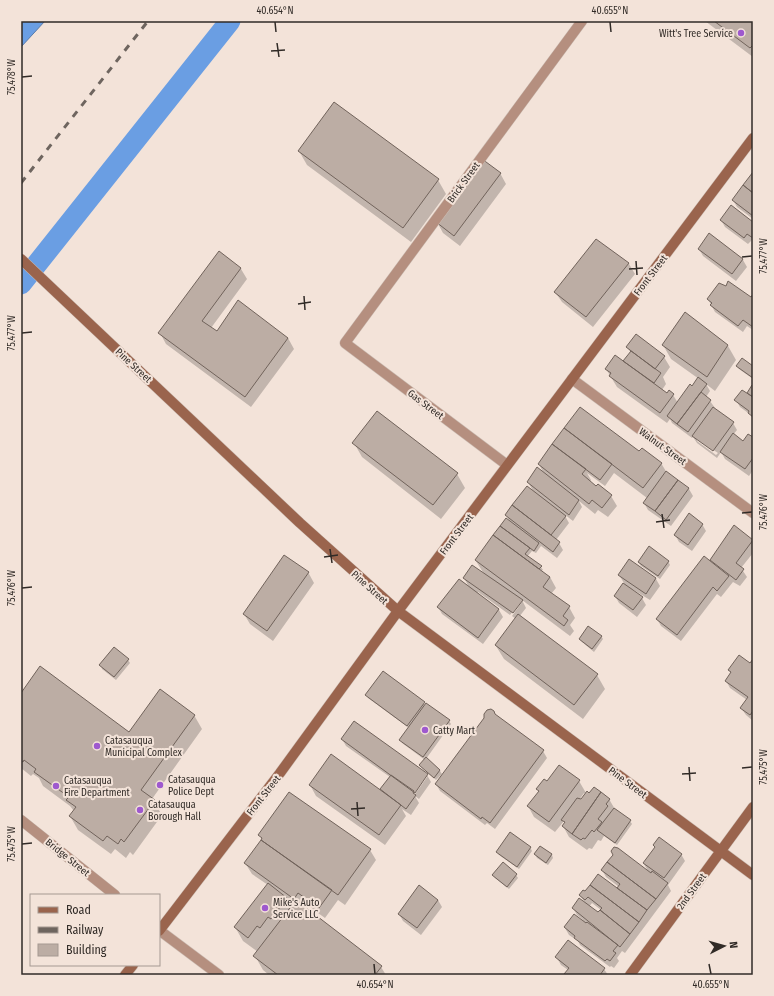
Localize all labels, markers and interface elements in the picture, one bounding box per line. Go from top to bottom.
text: 40.654°N [256,5,294,17]
text: 40.655°N [592,5,628,17]
place label: Witt's Tree Service [659,28,733,40]
marker: Witt's Tree Service [736,28,746,38]
text: 75.478°W [6,59,18,95]
street label: Brick Street [445,159,483,205]
text: 75.477°W [758,238,770,274]
street label: Front Street [632,252,670,298]
text: 75.477°W [6,315,18,351]
street label: Pine Street [113,346,154,386]
street label: Gas Street [405,387,446,423]
street label: Walnut Street [636,426,689,468]
text: 75.476°W [758,494,770,530]
street label: Front Street [438,511,476,557]
street label: Pine Street [349,568,391,608]
text: 75.476°W [6,570,18,606]
marker: Catty Mart [420,725,430,735]
place label: Catty Mart [433,725,476,737]
place label: Catasauqua Municipal Complex [105,735,183,759]
marker: Catasauqua Municipal Complex [92,741,102,751]
text: 75.475°W [758,749,770,785]
street label: Pine Street [606,764,650,802]
street label: Front Street [244,772,284,818]
place label: Catasauqua Police Dept [168,774,216,798]
place label: Catasauqua Fire Department [64,775,131,799]
marker: Catasauqua Police Dept [155,780,165,790]
marker: Catasauqua Fire Department [51,781,61,791]
place label: Catasauqua Borough Hall [148,799,201,823]
marker: Catasauqua Borough Hall [135,805,145,815]
text: 75.475°W [6,826,18,862]
street label: Bridge Street [43,836,92,880]
street label: 2nd Street [675,870,709,912]
legend [30,894,160,966]
place label: Mike's Auto Service LLC [273,897,319,921]
text: Road [66,903,91,917]
marker: Mike's Auto Service LLC [260,903,270,913]
text: Railway [66,923,104,937]
north arrow [704,926,744,966]
text: N [727,941,740,949]
text: Building [66,943,107,957]
text: 40.654°N [356,979,394,991]
text: 40.655°N [693,979,729,991]

